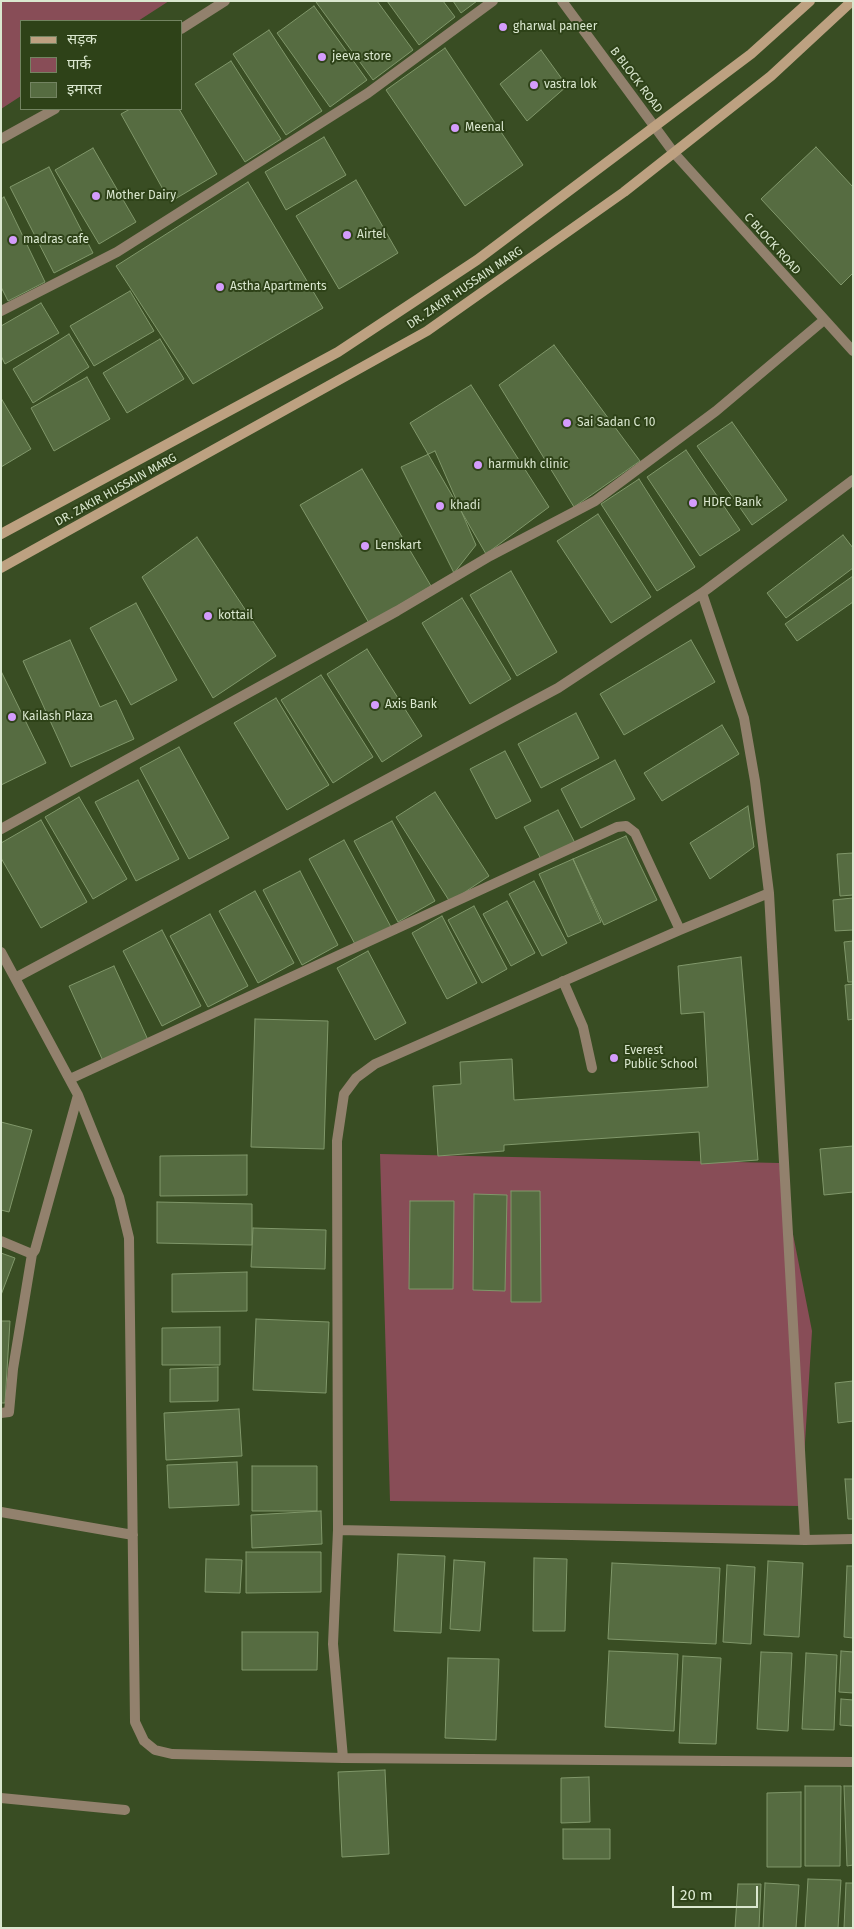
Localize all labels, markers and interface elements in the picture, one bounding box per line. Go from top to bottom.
legend [20,20,182,110]
place label: gharwal paneer [513,20,597,34]
marker: gharwal paneer [497,21,509,33]
text: सड़क [67,30,97,48]
street label: B BLOCK ROAD [607,44,665,116]
place label: jeeva store [332,50,391,64]
marker: jeeva store [316,51,328,63]
text: पार्क [67,55,91,73]
place label: vastra lok [544,78,597,92]
marker: vastra lok [528,79,540,91]
text: इमारत [67,80,102,98]
place label: Meenal [465,121,504,135]
marker: Meenal [449,122,461,134]
place label: Mother Dairy [106,189,176,203]
marker: Mother Dairy [90,190,102,202]
street label: C BLOCK ROAD [741,210,803,278]
place label: Airtel [357,228,386,242]
marker: Airtel [341,229,353,241]
place label: madras cafe [23,233,89,247]
marker: madras cafe [7,234,19,246]
street label: DR. ZAKIR HUSSAIN MARG [404,244,526,332]
place label: Astha Apartments [230,280,327,294]
marker: Astha Apartments [214,281,226,293]
place label: Sai Sadan C 10 [577,416,655,430]
marker: Sai Sadan C 10 [561,417,573,429]
street label: DR. ZAKIR HUSSAIN MARG [53,451,179,529]
place label: harmukh clinic [488,458,569,472]
marker: harmukh clinic [472,459,484,471]
place label: HDFC Bank [703,496,761,510]
marker: HDFC Bank [687,497,699,509]
place label: khadi [450,499,480,513]
marker: khadi [434,500,446,512]
place label: Lenskart [375,539,421,553]
marker: Lenskart [359,540,371,552]
place label: kottail [218,609,253,623]
marker: kottail [202,610,214,622]
place label: Axis Bank [385,698,437,712]
marker: Axis Bank [369,699,381,711]
place label: Kailash Plaza [22,710,93,724]
marker: Kailash Plaza [6,711,18,723]
place label: Everest Public School [624,1044,697,1072]
marker: Everest Public School [608,1052,620,1064]
scale bar [674,1876,760,1908]
text: 20 m [680,1886,713,1904]

